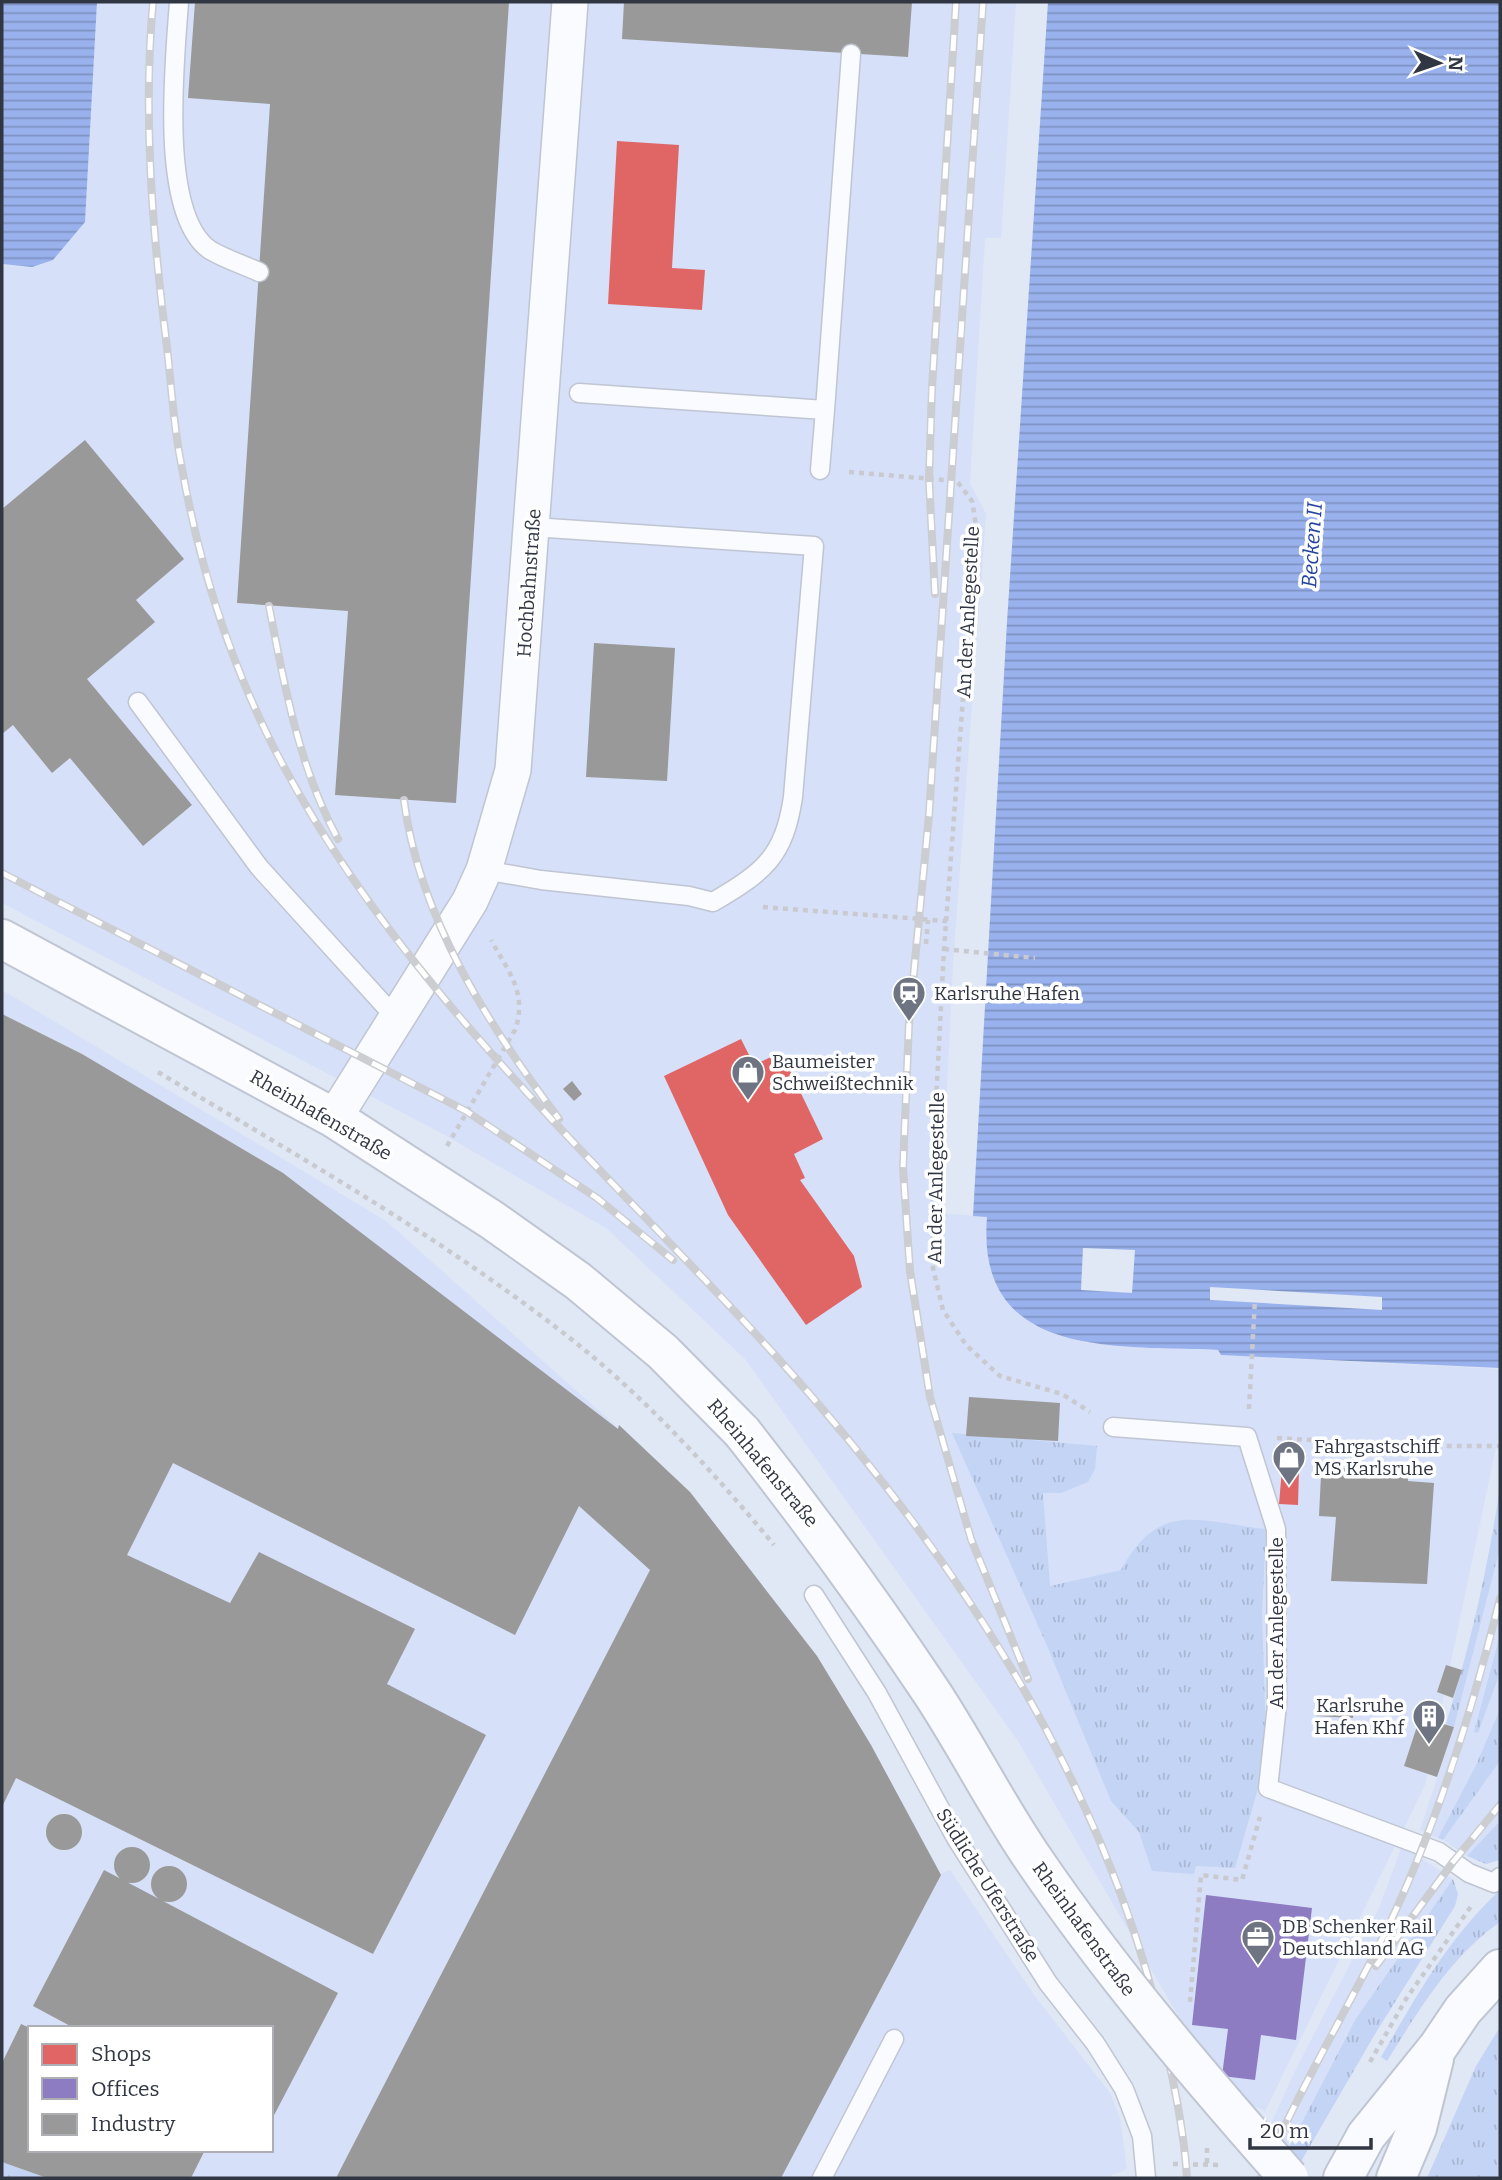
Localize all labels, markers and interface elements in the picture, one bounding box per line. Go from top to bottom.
north arrow [1404,28,1474,98]
text: N [1444,56,1467,72]
water label: Becken II [1296,501,1328,589]
street label: Hochbahnstraße [512,508,546,658]
street label: An der Anlegestelle [952,526,984,698]
station icon: Karlsruhe Hafen [890,974,928,1023]
place label: Karlsruhe Hafen [934,982,1080,1005]
place label: Baumeister Schweißtechnik [772,1050,914,1095]
shop icon: Baumeister Schweißtechnik [729,1053,767,1102]
street label: Rheinhafenstraße [246,1065,396,1165]
street label: An der Anlegestelle [923,1092,949,1264]
street label: Rheinhafenstraße [703,1394,823,1532]
place label: Fahrgastschiff MS Karlsruhe [1314,1435,1441,1480]
shop icon: Fahrgastschiff MS Karlsruhe [1270,1438,1308,1487]
street label: An der Anlegestelle [1265,1537,1288,1709]
place label: Karlsruhe Hafen Khf [1314,1694,1405,1739]
building icon: Karlsruhe Hafen Khf [1410,1697,1448,1746]
street label: Südliche Uferstraße [931,1804,1045,1966]
street label: Rheinhafenstraße [1028,1857,1140,2001]
place label: DB Schenker Rail Deutschland AG [1282,1915,1433,1960]
office icon: DB Schenker Rail Deutschland AG [1239,1918,1277,1967]
legend [28,2026,273,2152]
text: Shops [91,2041,151,2067]
text: Offices [91,2076,160,2102]
scale bar [1250,2106,1371,2150]
text: Industry [91,2111,176,2137]
text: 20 m [1260,2118,1309,2144]

